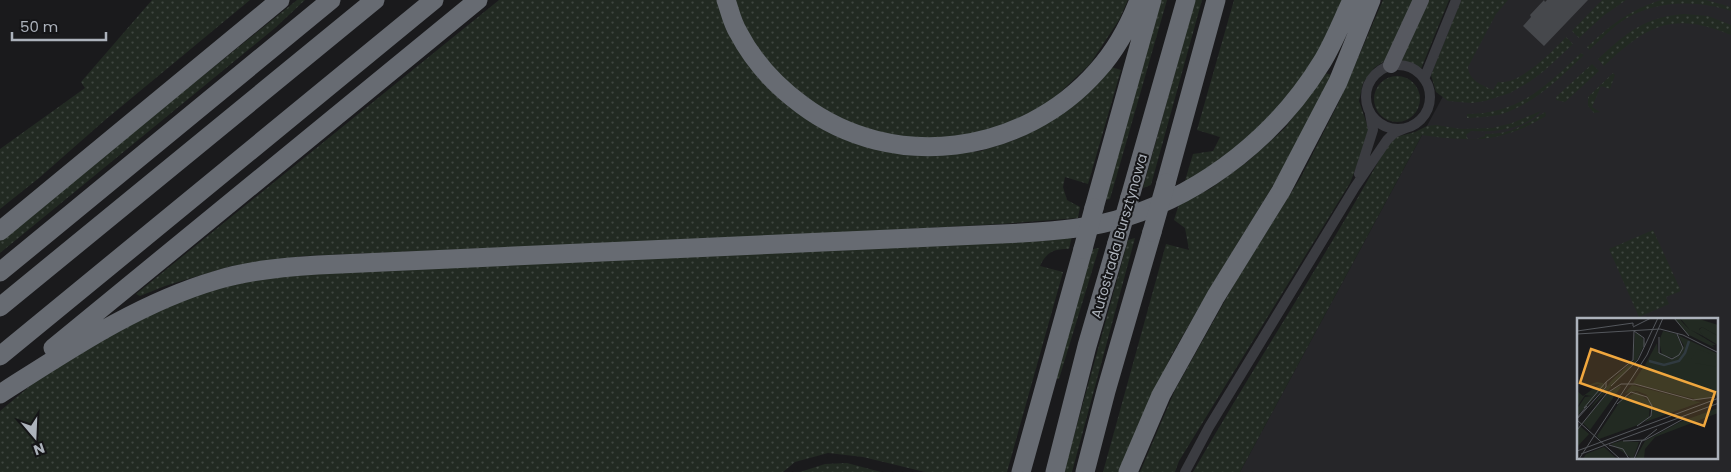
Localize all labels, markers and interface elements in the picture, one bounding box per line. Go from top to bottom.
scale bar [12,10,106,42]
text: 50 m [20,16,58,37]
street label: Autostrada Bursztynowa [1086,151,1152,321]
inset map [1577,318,1718,460]
north arrow [10,412,60,462]
text: N [31,438,47,460]

